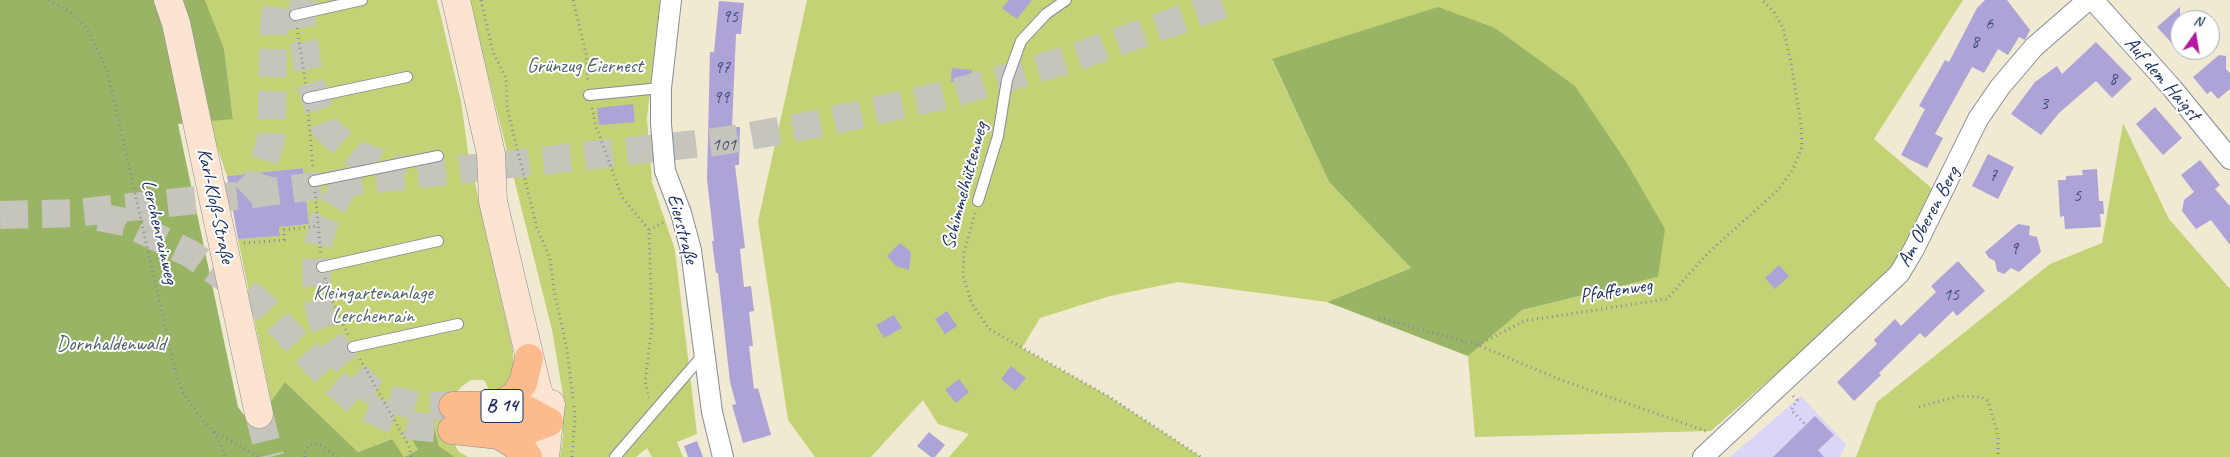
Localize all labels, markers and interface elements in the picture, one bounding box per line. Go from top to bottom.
house number: 95 [722,6,738,28]
north arrow [2170,10,2220,60]
text: N [2192,12,2204,30]
house number: 6 [1985,13,1993,35]
house number: 8 [1971,31,1979,53]
street label: Auf dem Haigst [2119,32,2205,126]
park label: Grünzug Eiernest [527,55,643,79]
house number: 97 [714,57,730,79]
house number: 8 [2109,68,2117,90]
house number: 99 [713,87,729,109]
house number: 3 [2040,93,2048,115]
street label: Schimmelhüttenweg [936,120,994,252]
house number: 101 [712,134,736,156]
street label: Karl-Kloß-Straße [191,146,239,266]
street label: Am Oberen Berg [1893,163,1965,271]
house number: 7 [1989,165,1997,187]
street label: Lerchenrainweg [135,178,183,286]
house number: 5 [2073,185,2081,207]
street label: Eierstraße [661,191,703,267]
house number: 9 [2010,238,2018,260]
street label: Pfaffenweg [1578,273,1654,309]
park label: Kleingartenanlage Lerchenrain [313,282,433,329]
house number: 15 [1943,284,1959,306]
park label: Dornhaldenwald [56,333,166,357]
road number: B 14 [481,390,523,422]

